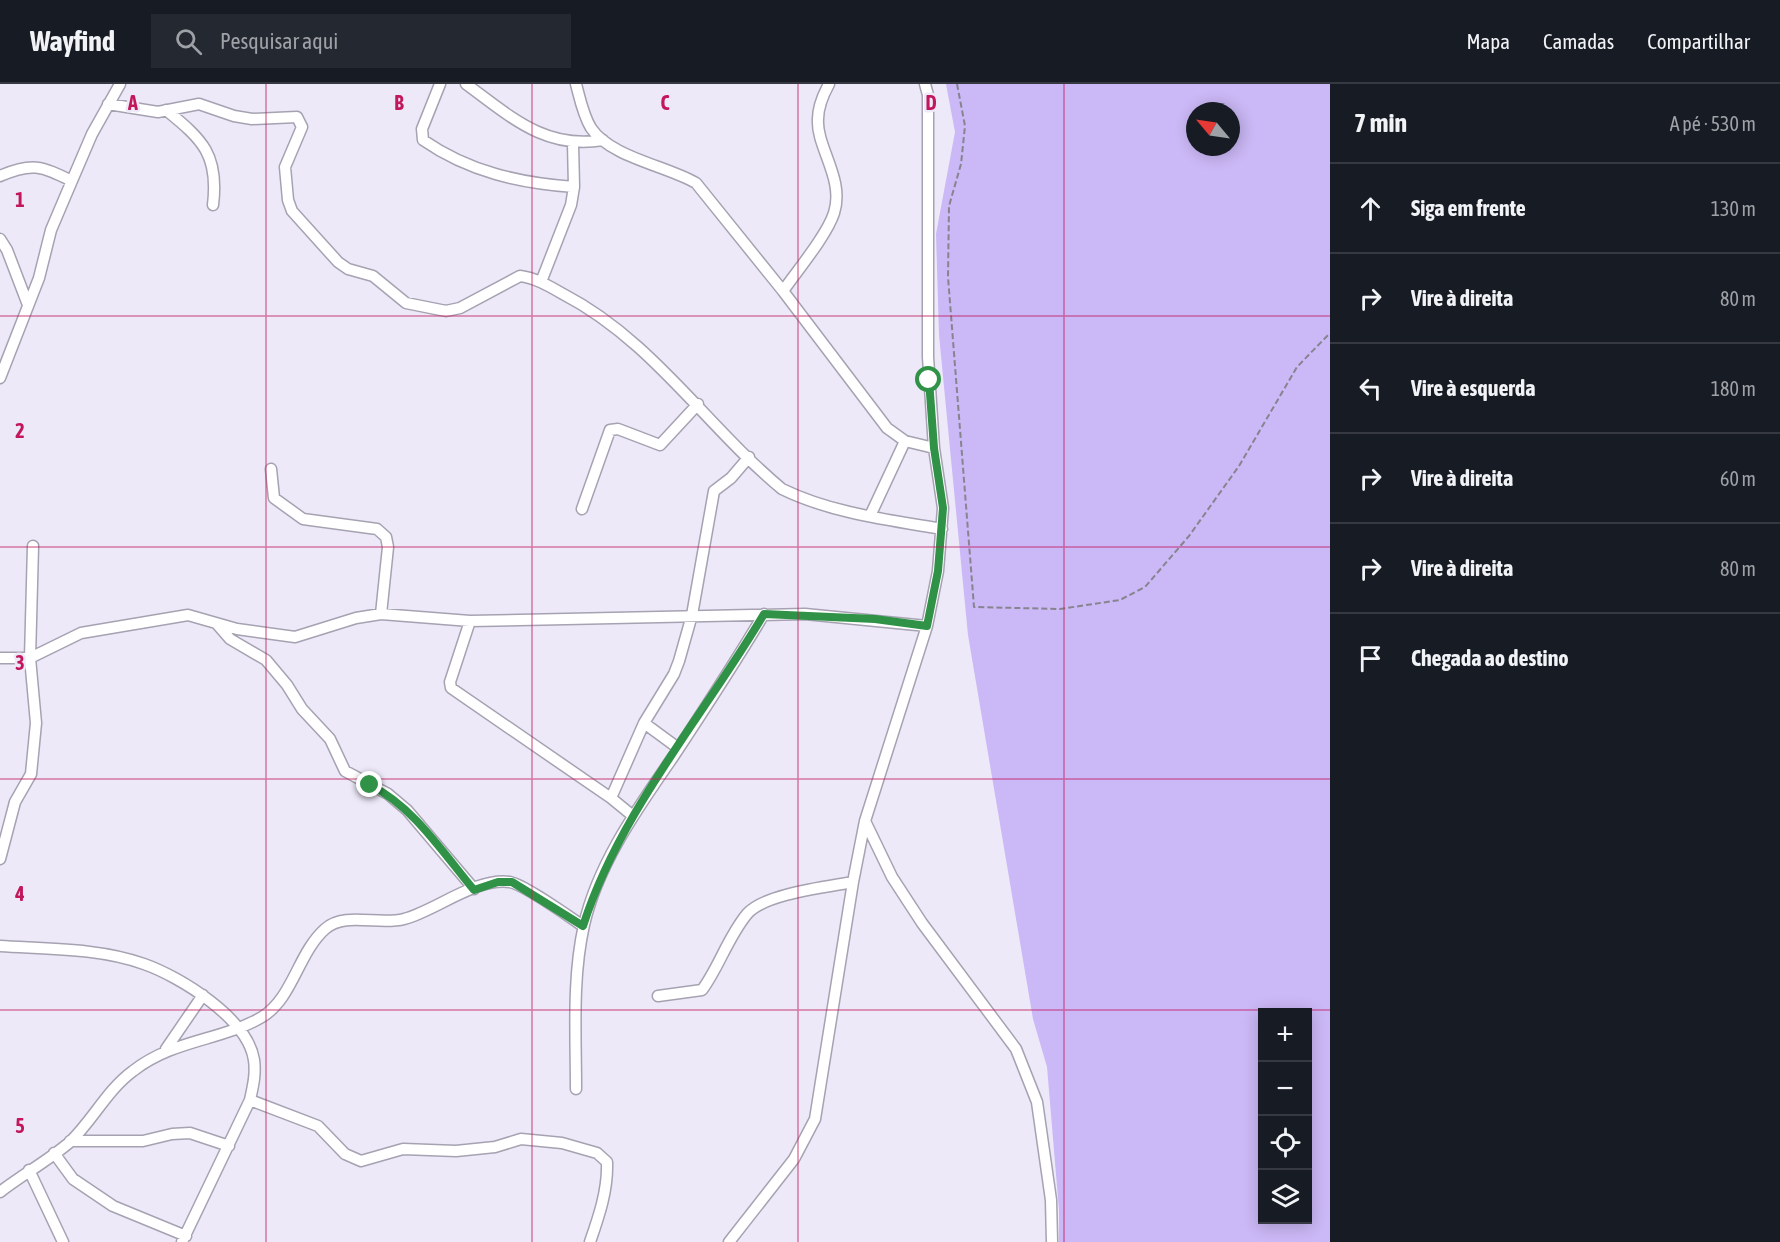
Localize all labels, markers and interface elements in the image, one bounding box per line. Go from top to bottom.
search box [151,14,571,68]
text: Wayfind [30,25,115,57]
icon: search [172,25,205,58]
text: Pesquisar aqui [220,28,338,54]
text: Mapa [1466,29,1510,53]
text: Camadas [1543,29,1614,53]
text: Compartilhar [1647,29,1750,53]
text: A [127,91,138,114]
text: B [394,91,404,114]
text: C [661,91,670,114]
text: D [925,91,937,114]
north arrow [1186,102,1240,156]
text: 7 min [1354,108,1407,138]
text: A pé · 530 m [1670,112,1756,135]
text: 1 [15,188,25,211]
icon: ahead [1354,192,1387,225]
text: Siga em frente [1411,195,1526,221]
text: 130 m [1711,197,1756,220]
icon: right [1354,282,1387,315]
text: Vire à direita [1411,285,1513,311]
text: 80 m [1720,287,1756,310]
route start [915,366,941,392]
icon: left [1354,372,1387,405]
text: Vire à esquerda [1411,375,1536,401]
text: 180 m [1711,377,1756,400]
text: 2 [15,419,25,442]
icon: right [1354,462,1387,495]
text: Vire à direita [1411,465,1513,491]
text: 60 m [1720,467,1756,490]
icon: right [1354,552,1387,585]
text: Vire à direita [1411,555,1513,581]
text: 80 m [1720,557,1756,580]
icon: arrive [1354,642,1387,675]
text: Chegada ao destino [1411,645,1569,671]
text: 3 [15,651,25,674]
route end [356,771,382,797]
text: 4 [14,882,25,905]
map controls [1258,1008,1312,1224]
button: + [1258,1008,1312,1062]
button: − [1258,1062,1312,1116]
text: 5 [15,1114,25,1137]
button: locate [1258,1116,1312,1170]
button: layers [1258,1170,1312,1224]

